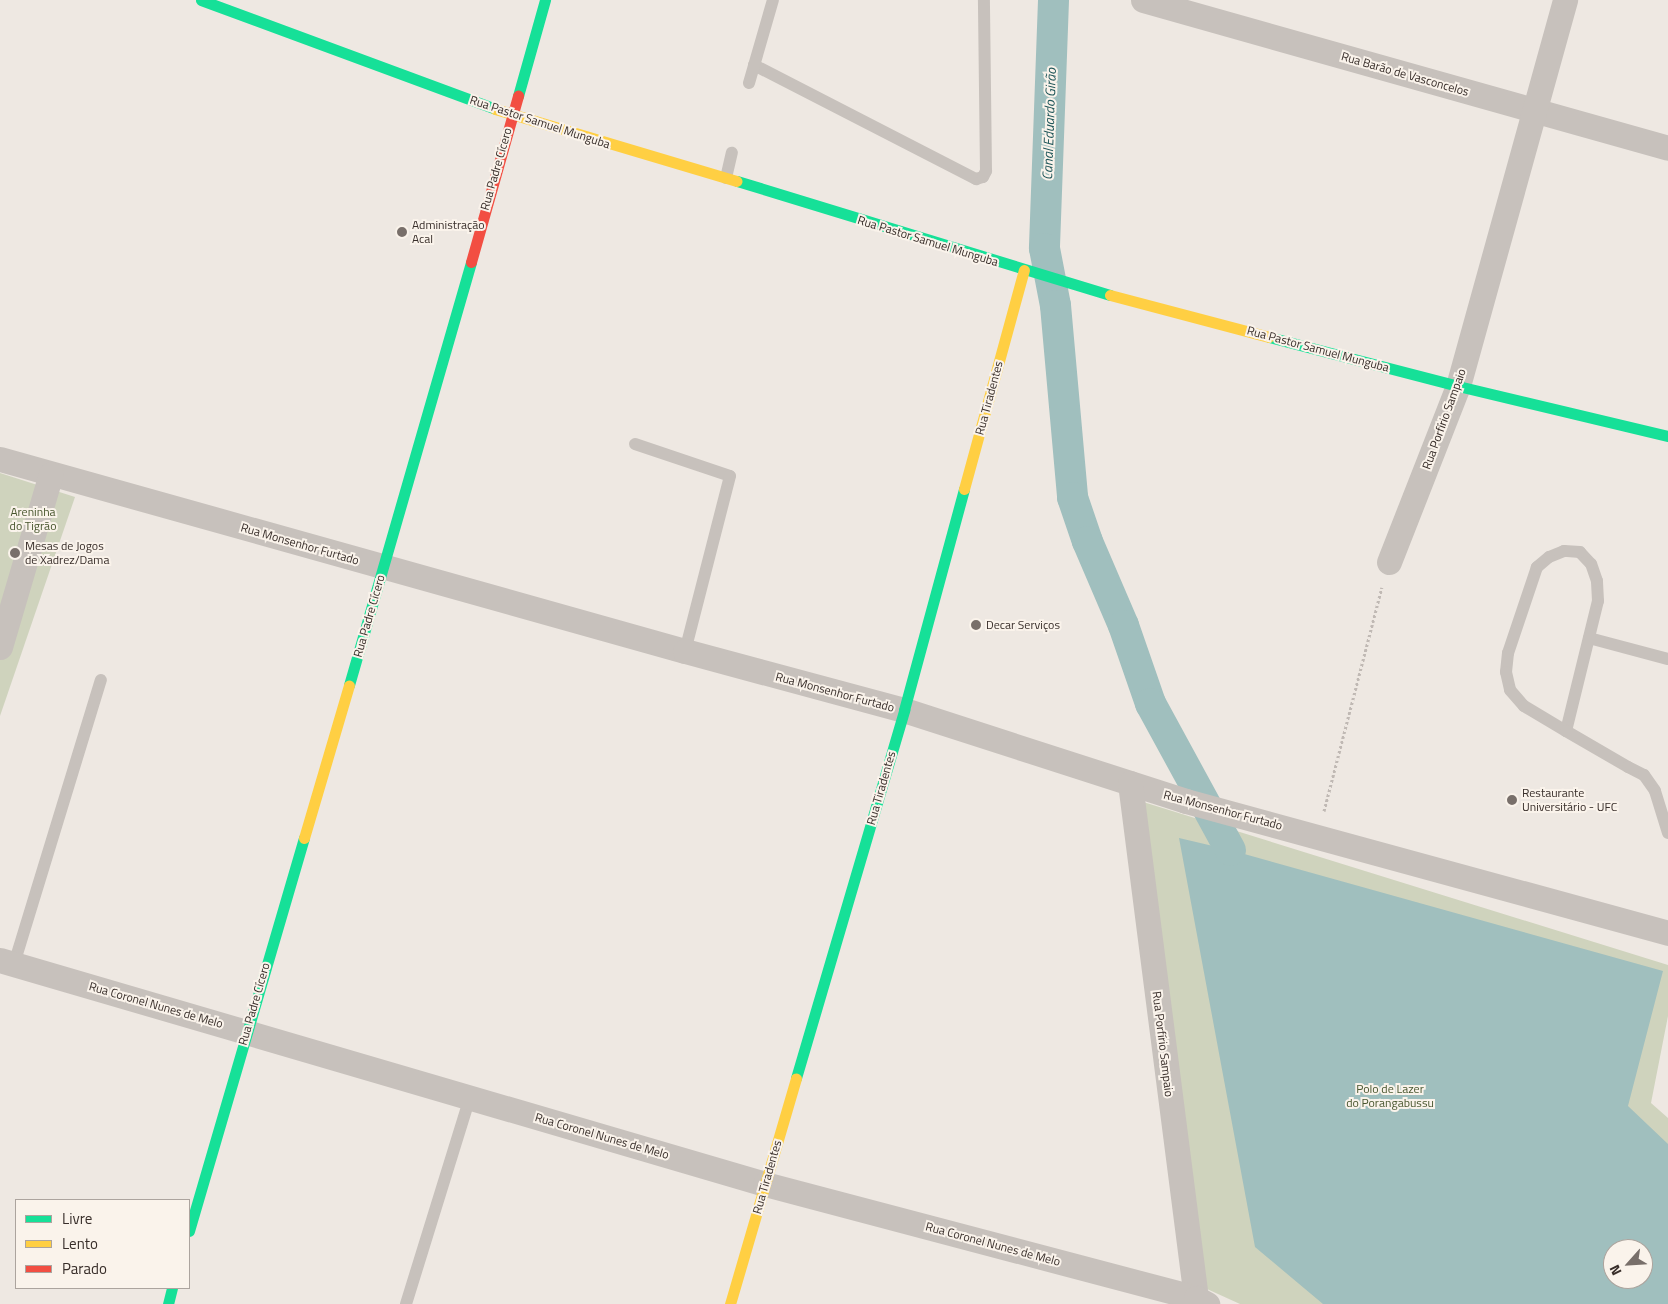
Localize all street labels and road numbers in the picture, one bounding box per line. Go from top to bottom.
street label: Rua Barão de Vasconcelos [1340,49,1470,99]
street label: Rua Pastor Samuel Munguba [468,93,612,151]
street label: Rua Padre Cícero [477,126,515,212]
street label: Rua Pastor Samuel Munguba [856,213,1000,269]
street label: Rua Pastor Samuel Munguba [1245,323,1391,375]
street label: Rua Tiradentes [972,359,1006,437]
street label: Rua Porfírio Sampaio [1419,367,1469,471]
street label: Rua Monsenhor Furtado [239,520,361,568]
street label: Rua Padre Cícero [350,573,388,659]
street label: Rua Monsenhor Furtado [774,669,896,715]
street label: Rua Tiradentes [864,749,898,827]
street label: Rua Monsenhor Furtado [1162,787,1284,833]
street label: Rua Padre Cícero [235,961,273,1047]
street label: Rua Coronel Nunes de Melo [87,979,225,1031]
street label: Rua Porfírio Sampaio [1149,990,1177,1098]
street label: Rua Coronel Nunes de Melo [533,1110,671,1162]
street label: Rua Tiradentes [750,1138,784,1216]
street label: Rua Coronel Nunes de Melo [924,1219,1062,1269]

